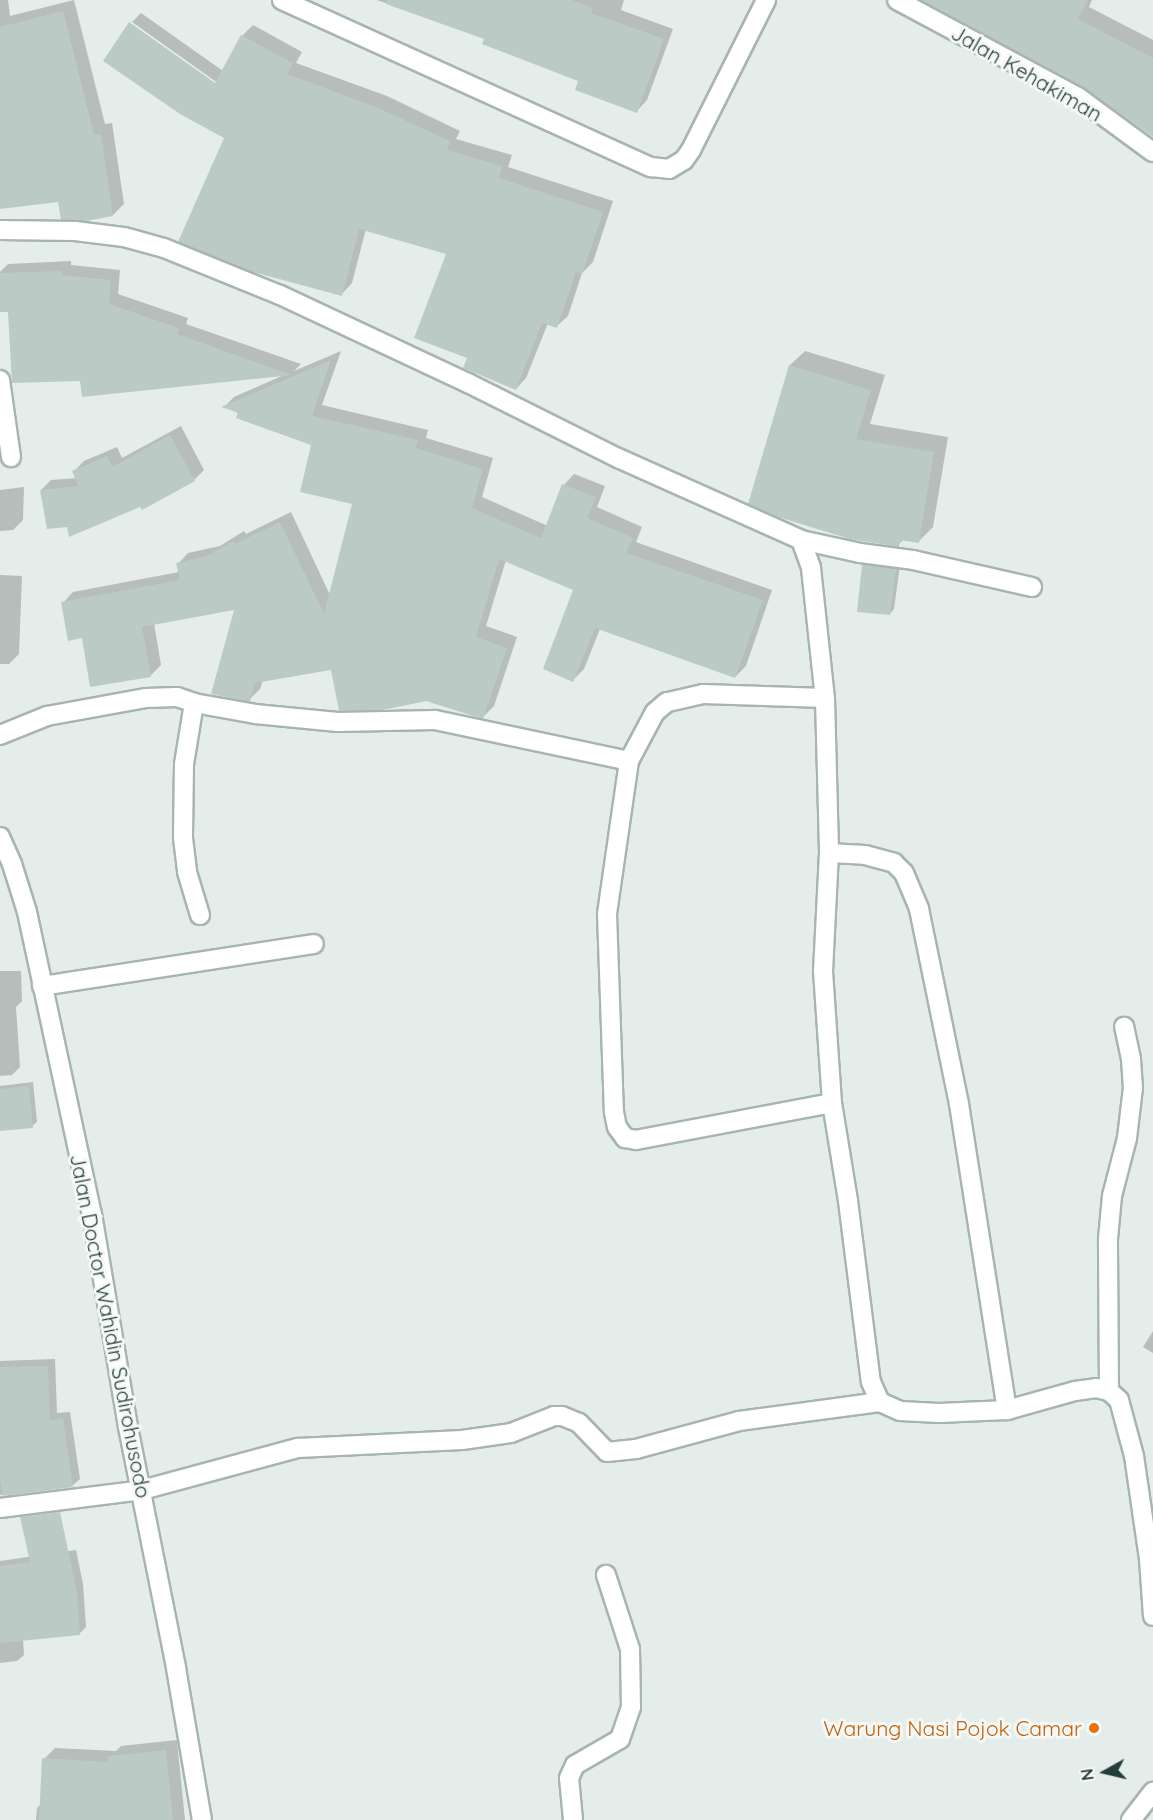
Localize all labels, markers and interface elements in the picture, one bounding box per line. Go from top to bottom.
street label: Jalan Kehakiman [947,20,1107,126]
street label: Jalan Doctor Wahidin Sudirohusodo [65,1152,157,1500]
place label: Warung Nasi Pojok Camar [823,1715,1082,1741]
marker: Warung Nasi Pojok Camar [1087,1721,1101,1735]
north arrow [1075,1742,1135,1802]
text: N [1076,1767,1098,1782]

